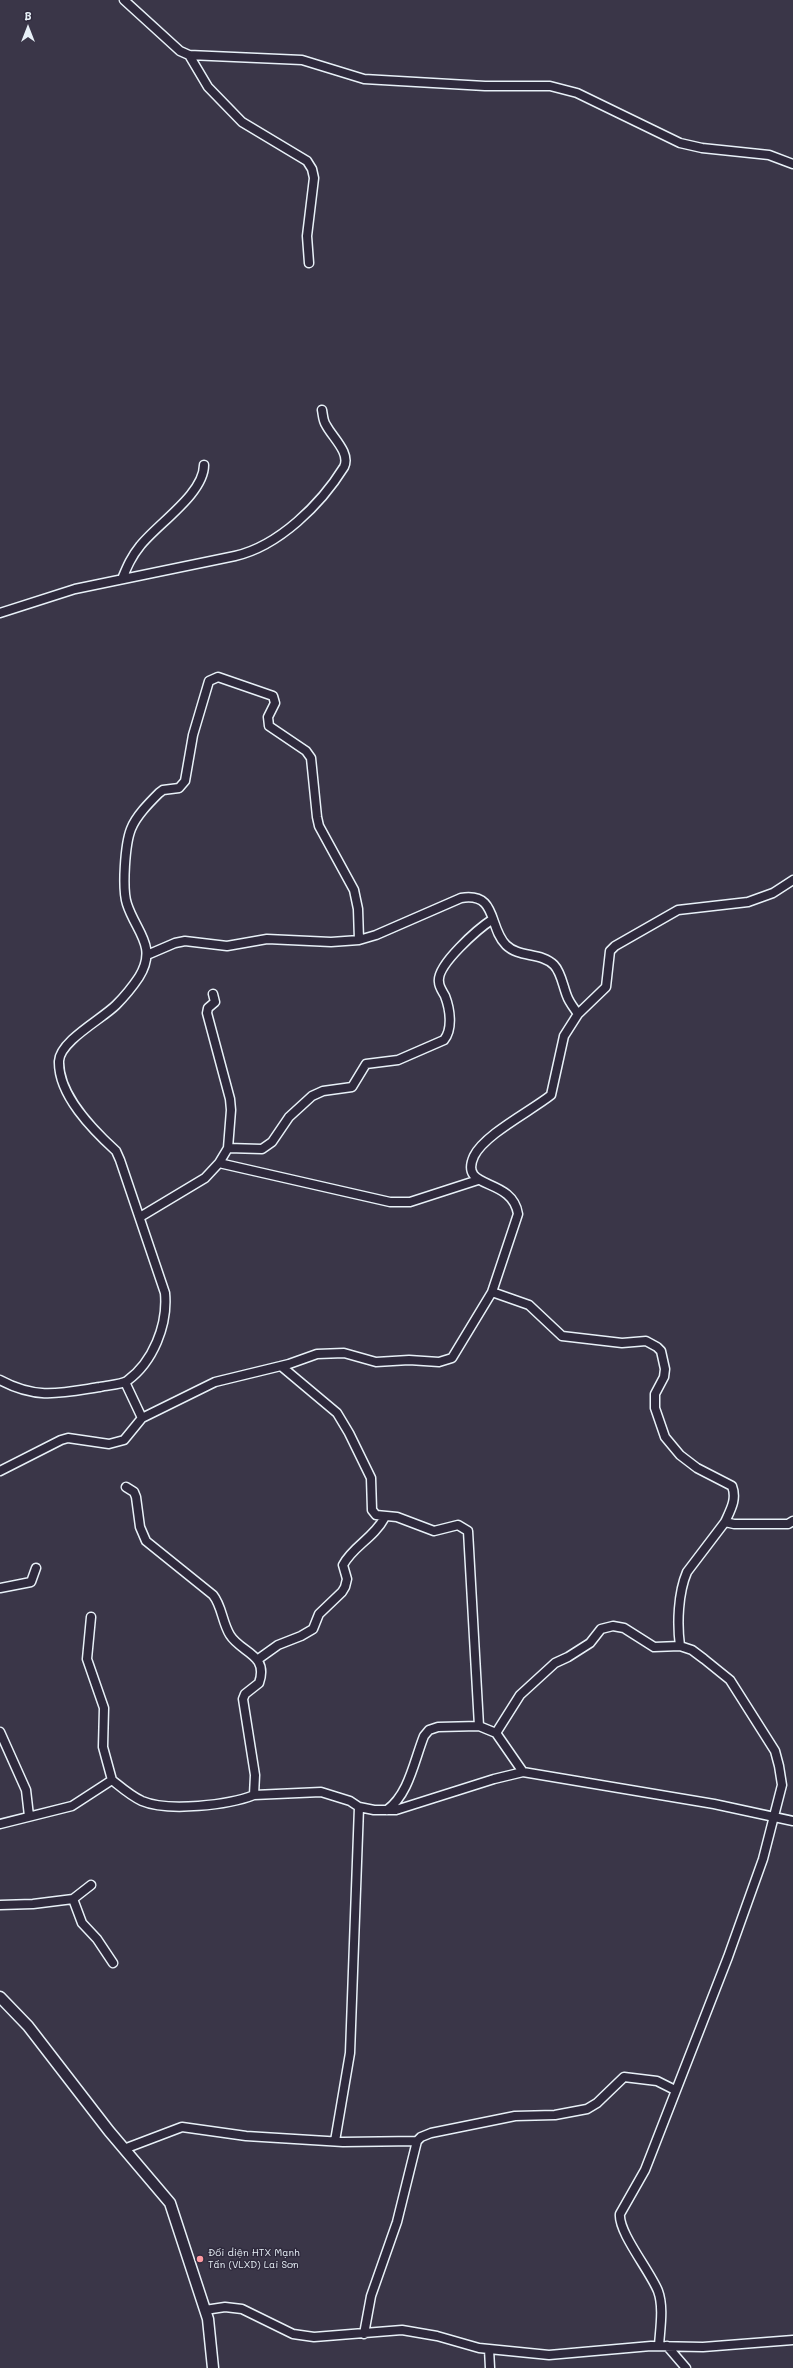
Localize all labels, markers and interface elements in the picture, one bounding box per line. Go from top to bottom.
north arrow [8,8,48,48]
text: B [24,8,32,23]
place label: Đối diện HTX Mạnh Tấn (VLXD) Lai Sơn [208,2247,300,2270]
marker: Đối diện HTX Mạnh Tấn (VLXD) Lai Sơn [195,2254,205,2264]

